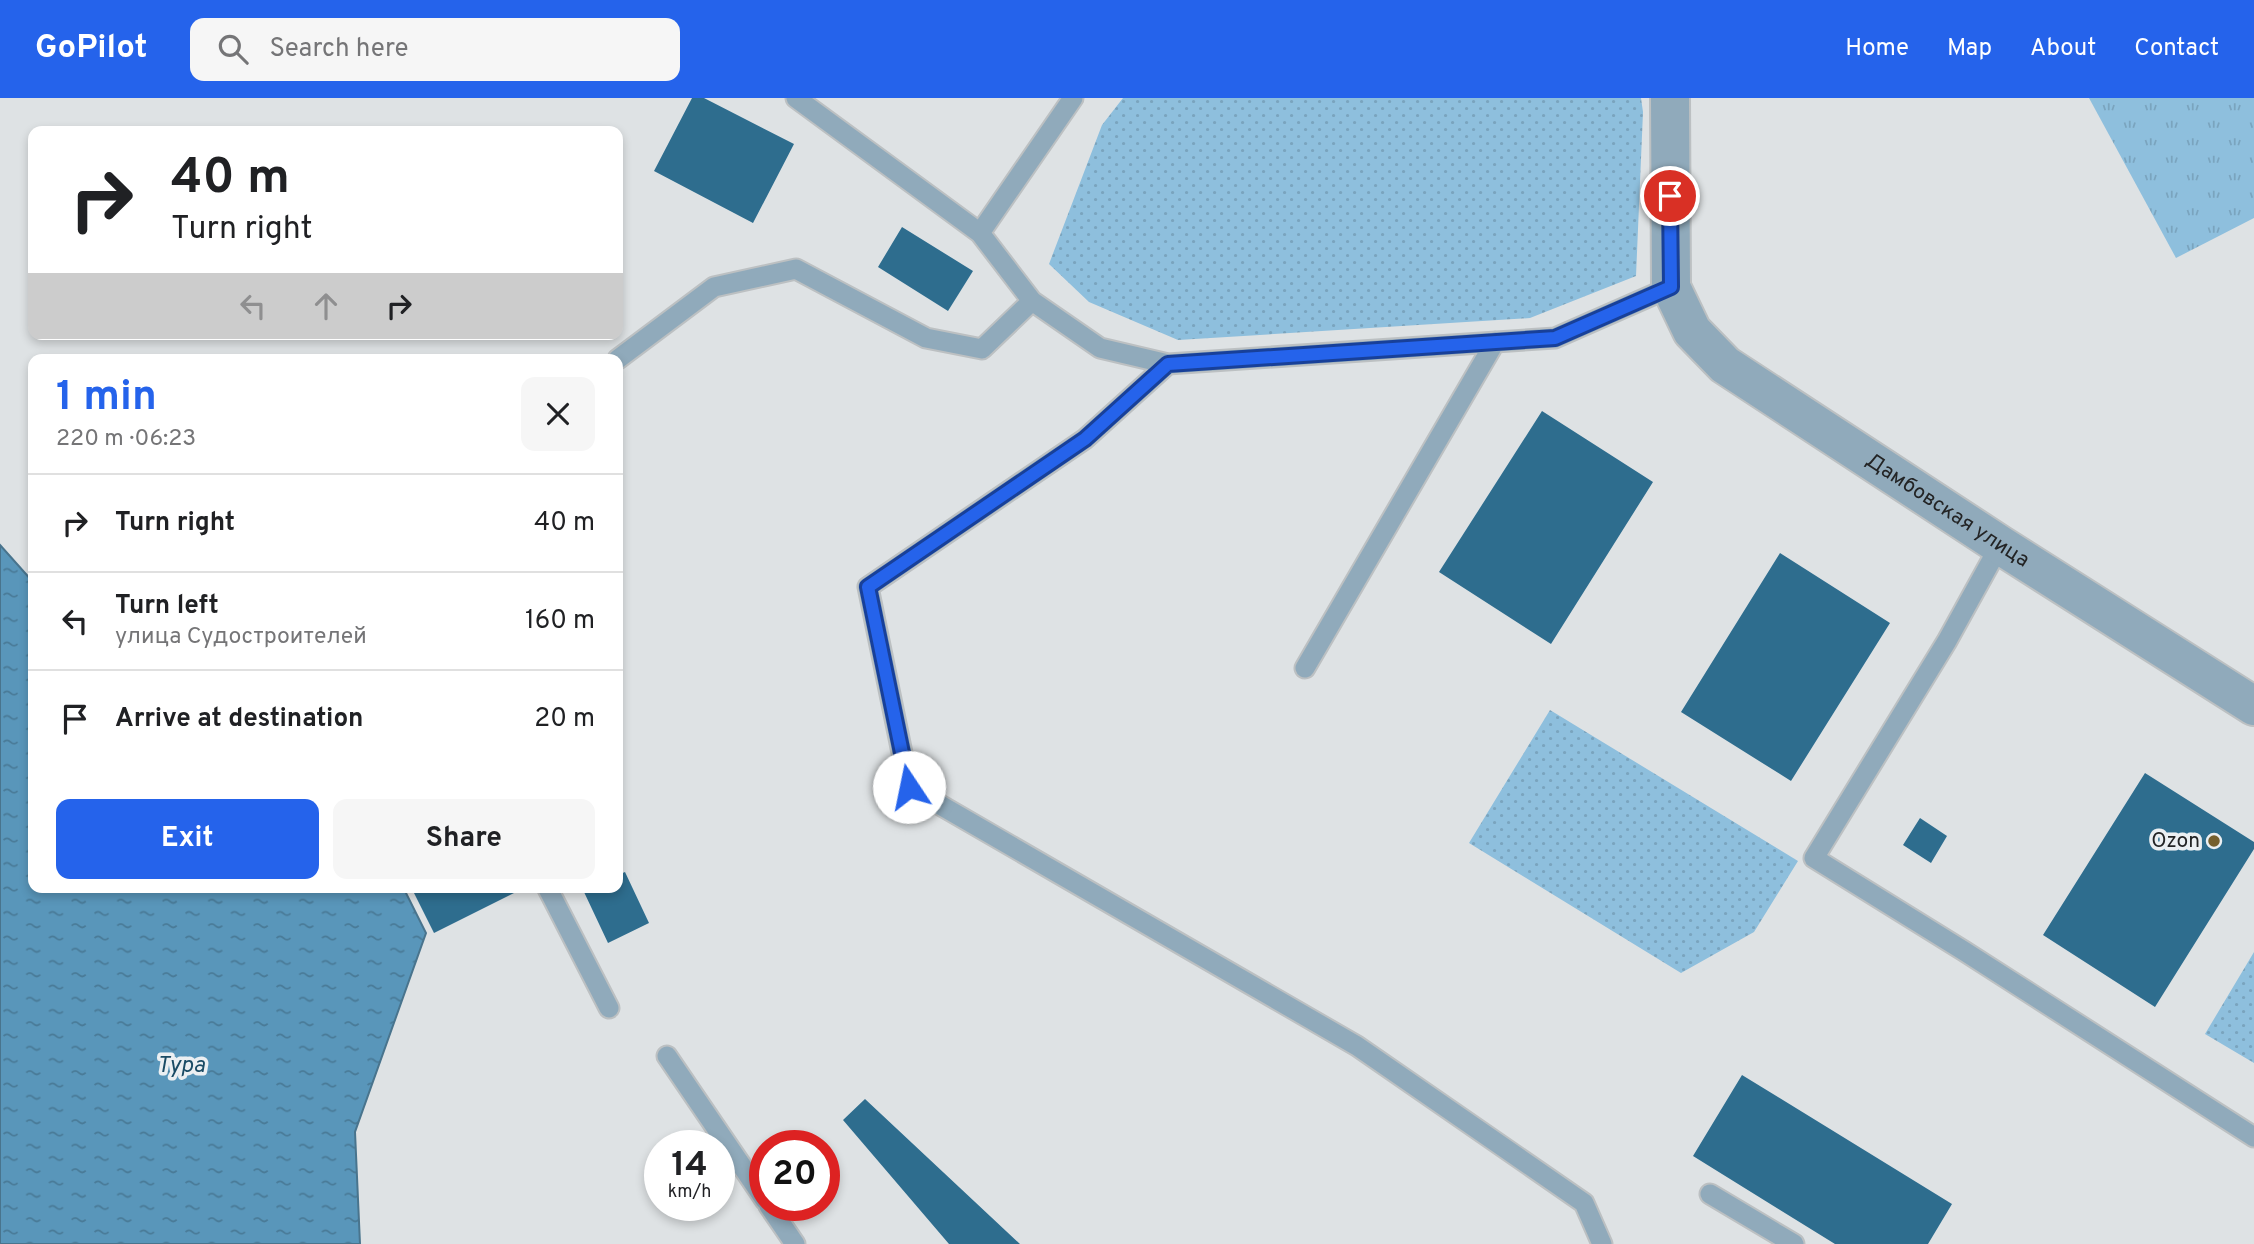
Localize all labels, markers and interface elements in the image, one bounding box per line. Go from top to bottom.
search box [190,18,680,81]
text: GoPilot [35,28,148,70]
icon: search [214,30,252,68]
text: Search here [270,33,408,66]
text: Home [1845,34,1909,64]
text: Map [1947,34,1992,64]
text: About [2030,34,2096,64]
text: Contact [2134,34,2219,64]
text: 40 m [171,149,290,211]
icon: right [56,154,147,245]
pin [1640,166,1700,226]
icon: arrive [1651,177,1689,215]
text: Turn right [171,210,313,250]
icon: left [234,287,272,325]
icon: ahead [307,287,345,325]
icon: right [380,287,418,325]
text: 1 min [56,372,157,425]
button: close [521,377,595,451]
text: 220 m · 06:23 [56,425,196,454]
street label: Дамбовская улица [1860,447,2035,574]
icon: right [56,504,94,542]
text: Turn right [115,507,235,540]
text: 40 m [534,507,595,540]
text: Turn left [115,590,219,623]
icon: left [56,602,94,640]
text: 160 m [525,605,595,638]
text: улица Судостроителей [115,623,367,652]
icon: arrive [56,700,94,738]
text: Arrive at destination [115,703,363,736]
text: 20 m [534,703,595,736]
position arrow [872,750,946,824]
button: Exit [56,799,319,879]
button: Share [333,799,595,879]
place label: Ozon [2151,828,2200,855]
marker: Ozon [2206,833,2222,849]
water label: Тура [157,1052,205,1081]
speed limit sign: 20 [749,1130,840,1221]
text: 14 [671,1144,708,1188]
text: km/h [668,1181,711,1204]

